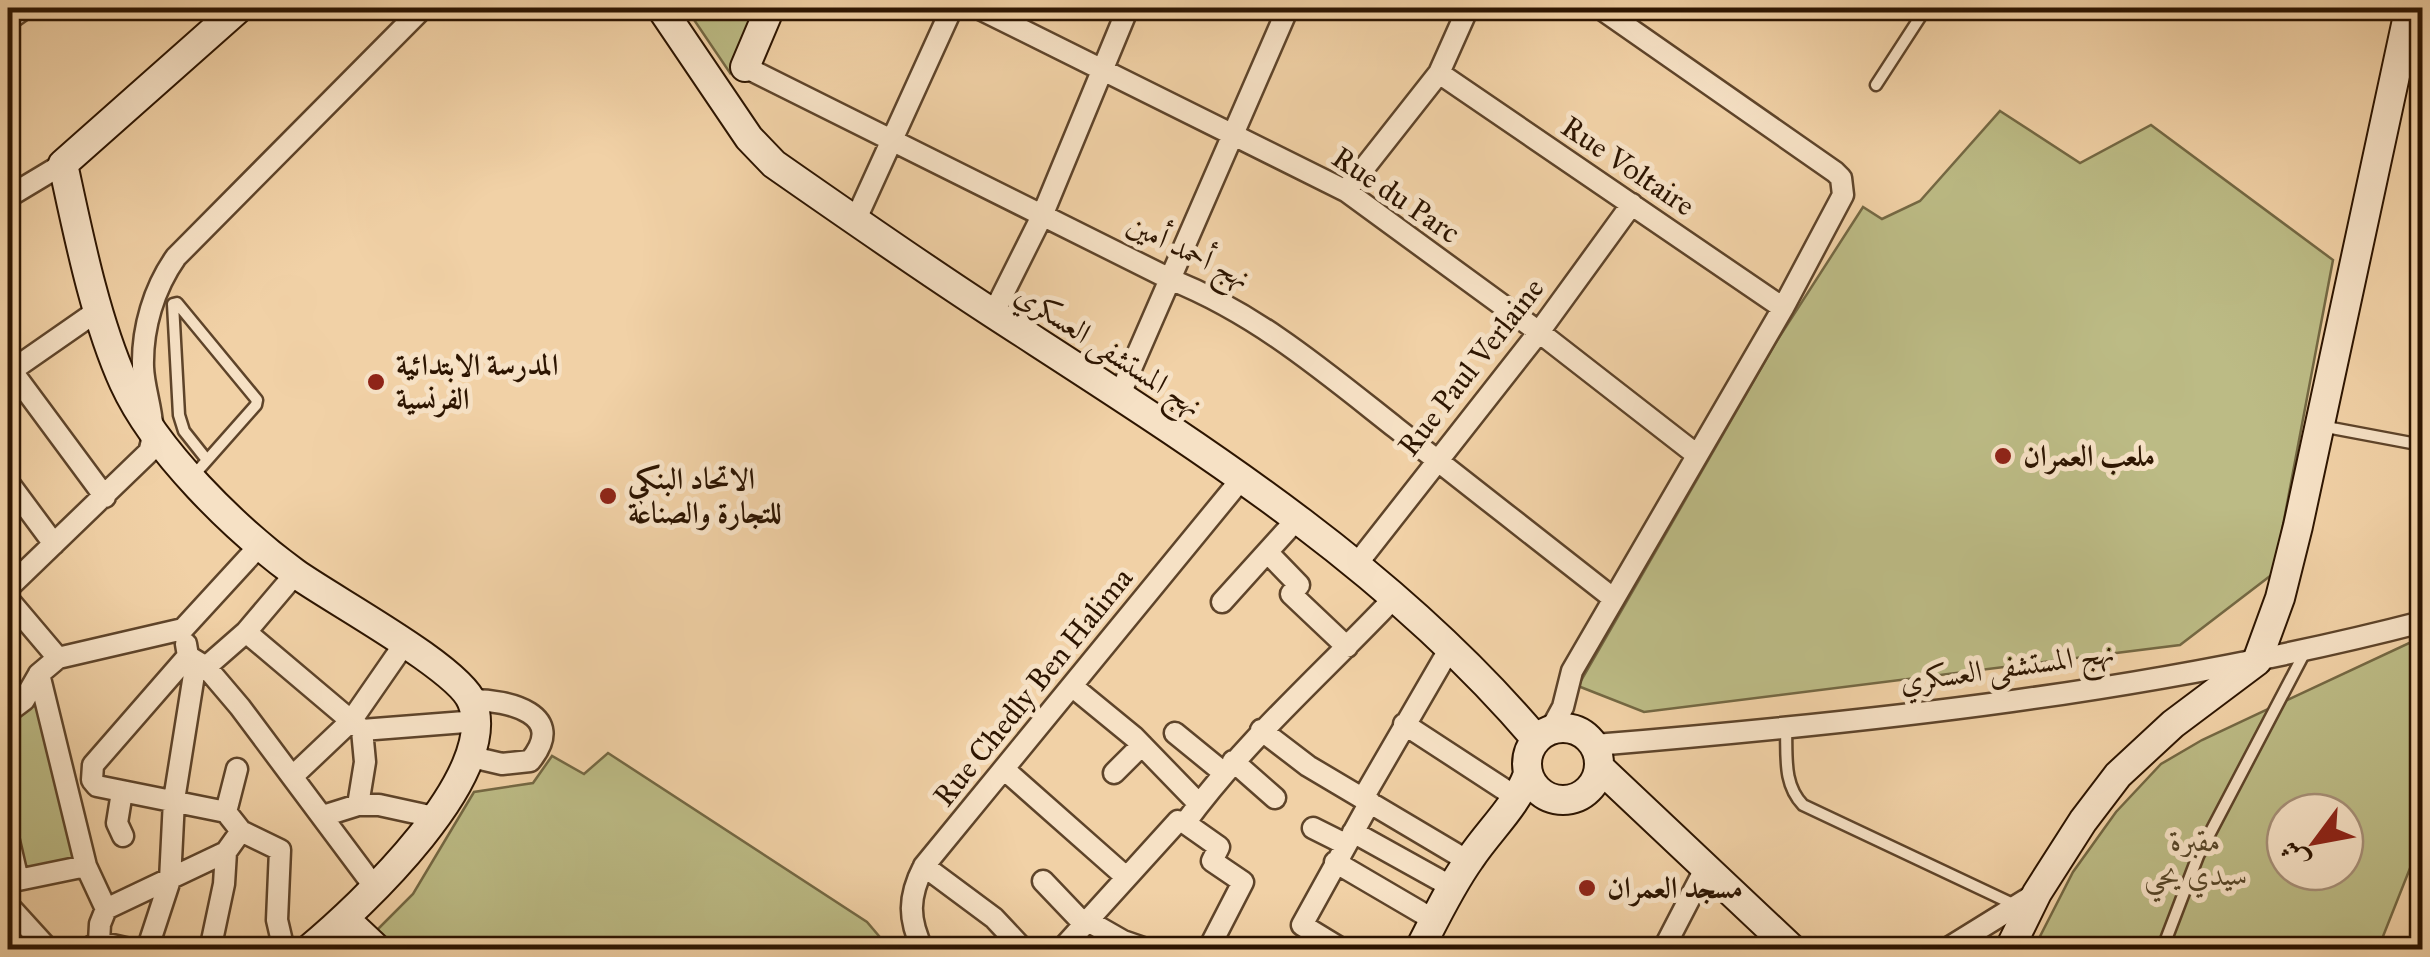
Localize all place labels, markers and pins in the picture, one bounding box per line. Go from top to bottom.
place label: المدرسة الابتدائية الفرنسية [396,347,558,418]
marker: المدرسة الابتدائية الفرنسية [365,371,387,393]
place label: ملعب العمران [2023,438,2155,475]
marker: ملعب العمران [1992,445,2014,467]
place label: الاتحاد البنكي للتجارة والصناعة [628,461,782,531]
marker: الاتحاد البنكي للتجارة والصناعة [597,485,619,507]
place label: مسجد العمران [1607,870,1743,907]
marker: مسجد العمران [1576,877,1598,899]

